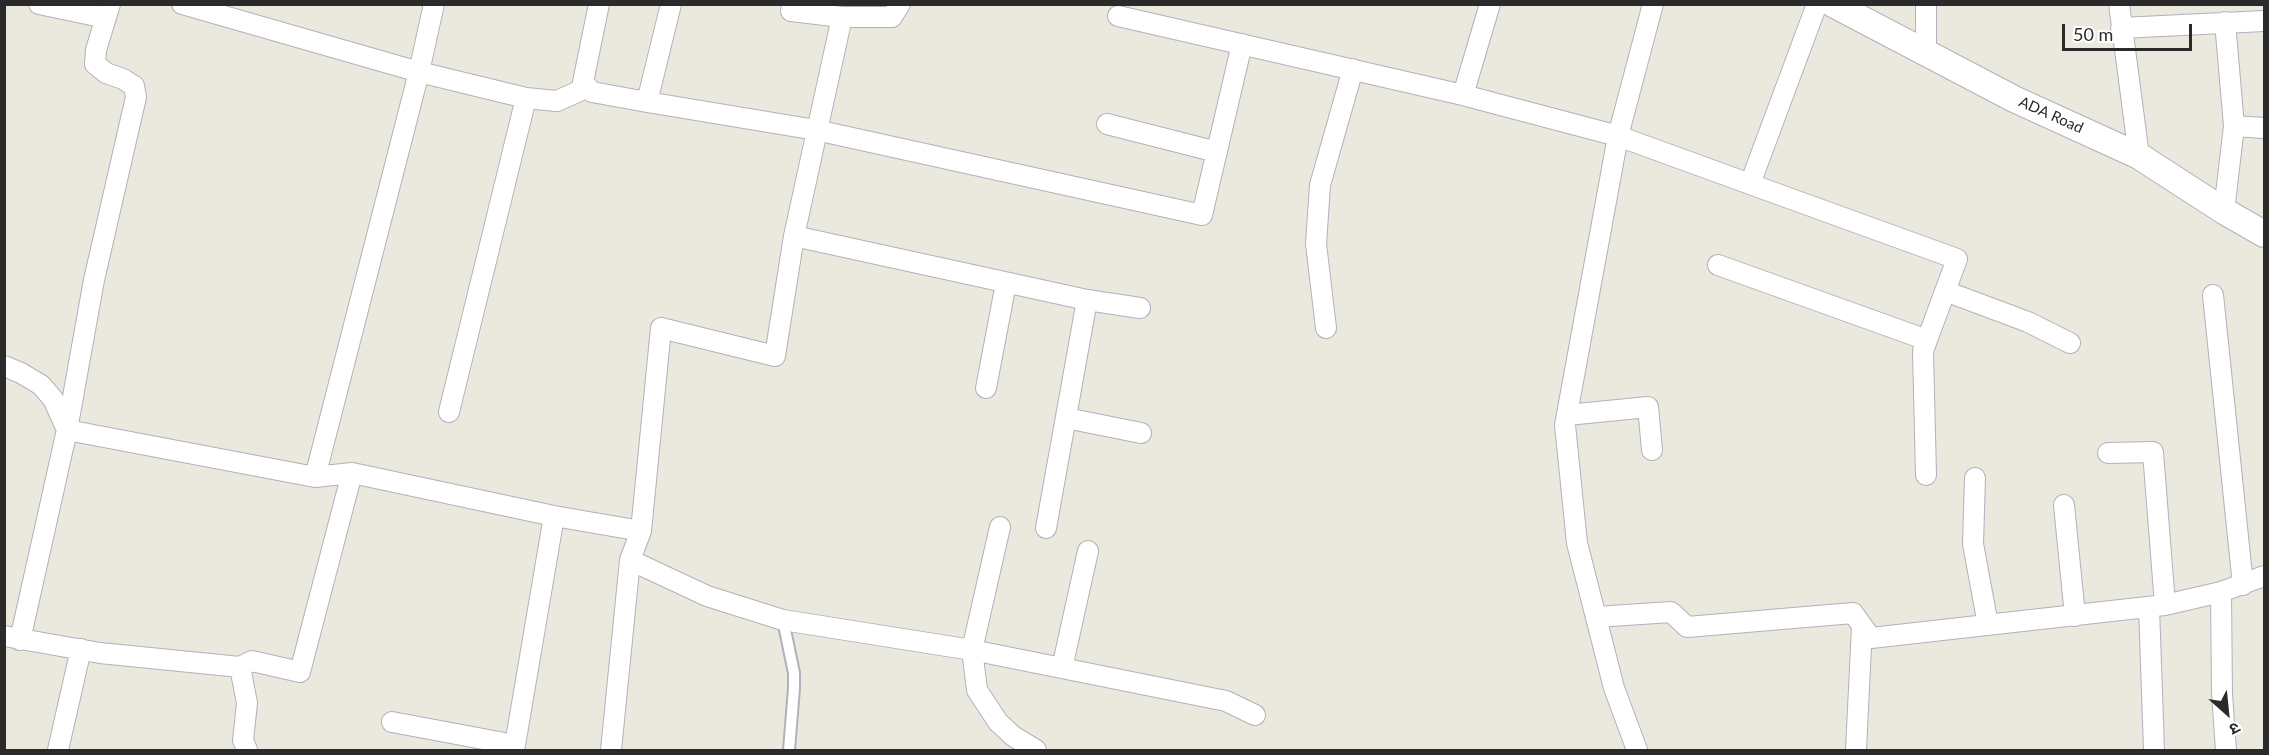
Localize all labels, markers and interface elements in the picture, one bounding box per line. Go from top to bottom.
scale bar [2065,12,2196,50]
text: 50 m [2073,23,2113,45]
street label: ADA Road [2016,93,2086,137]
north arrow [2197,683,2257,743]
text: उ [2227,719,2244,740]

